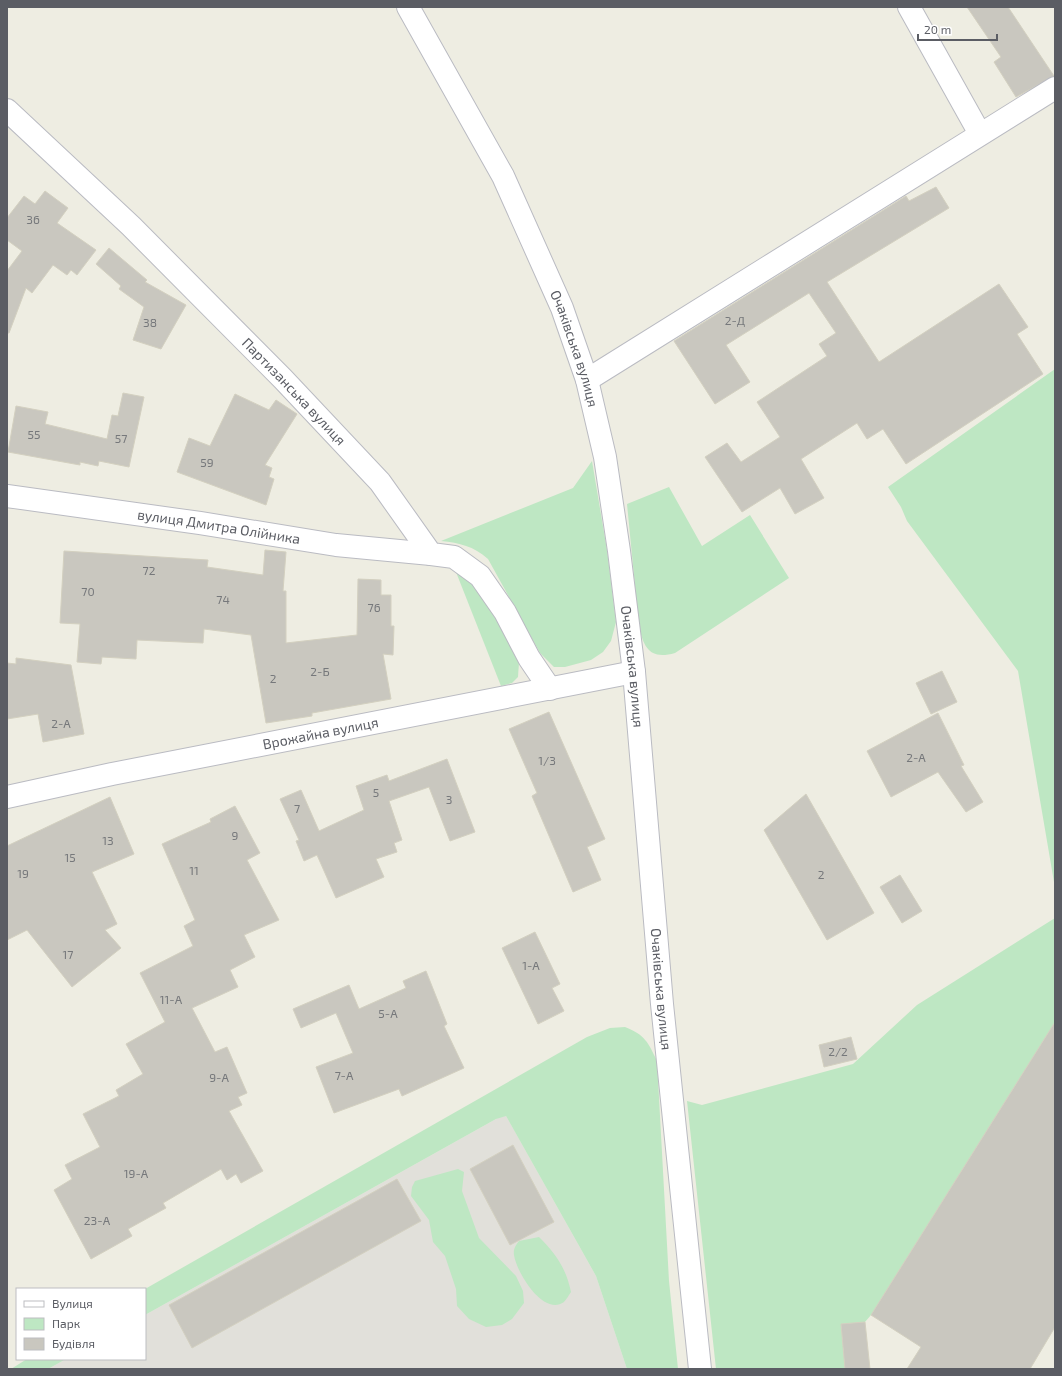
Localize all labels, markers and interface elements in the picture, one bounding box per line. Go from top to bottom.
scale bar [918,16,997,42]
text: 20 m [924,22,951,36]
house number: 36 [26,212,40,226]
street label: Очаківська вулиця [547,287,602,409]
house number: 2-Д [725,313,745,327]
house number: 38 [143,315,157,329]
street label: Партизанська вулиця [239,334,350,448]
house number: 55 [28,427,40,441]
house number: 57 [115,431,127,445]
house number: 59 [200,455,214,469]
street label: вулиця Дмитра Олійника [136,505,302,547]
house number: 72 [143,563,156,577]
house number: 70 [81,584,95,598]
house number: 74 [216,592,230,606]
house number: 76 [367,600,381,614]
street label: Очаківська вулиця [618,604,648,728]
house number: 2-Б [310,664,330,678]
house number: 2 [270,671,277,685]
street label: Врожайна вулиця [261,713,380,752]
house number: 2-А [51,716,71,730]
house number: 2-А [906,750,926,764]
house number: 1/3 [538,753,556,767]
house number: 5 [373,785,379,799]
house number: 3 [446,792,452,806]
house number: 7 [294,801,300,815]
house number: 9 [232,828,239,842]
house number: 13 [102,833,114,847]
house number: 15 [64,850,76,864]
house number: 11 [189,863,199,877]
house number: 19 [17,866,29,880]
house number: 2 [818,867,825,881]
street label: Очаківська вулиця [648,927,676,1051]
house number: 17 [63,947,73,961]
house number: 1-А [522,958,540,972]
house number: 11-А [160,992,183,1006]
house number: 5-А [378,1006,398,1020]
house number: 2/2 [828,1044,848,1058]
house number: 7-А [335,1068,354,1082]
house number: 9-А [209,1070,229,1084]
house number: 19-А [124,1166,149,1180]
house number: 23-А [84,1213,111,1227]
legend [16,1288,146,1360]
text: Вулиця [52,1296,93,1311]
text: Парк [52,1316,81,1330]
text: Будівля [52,1336,95,1351]

